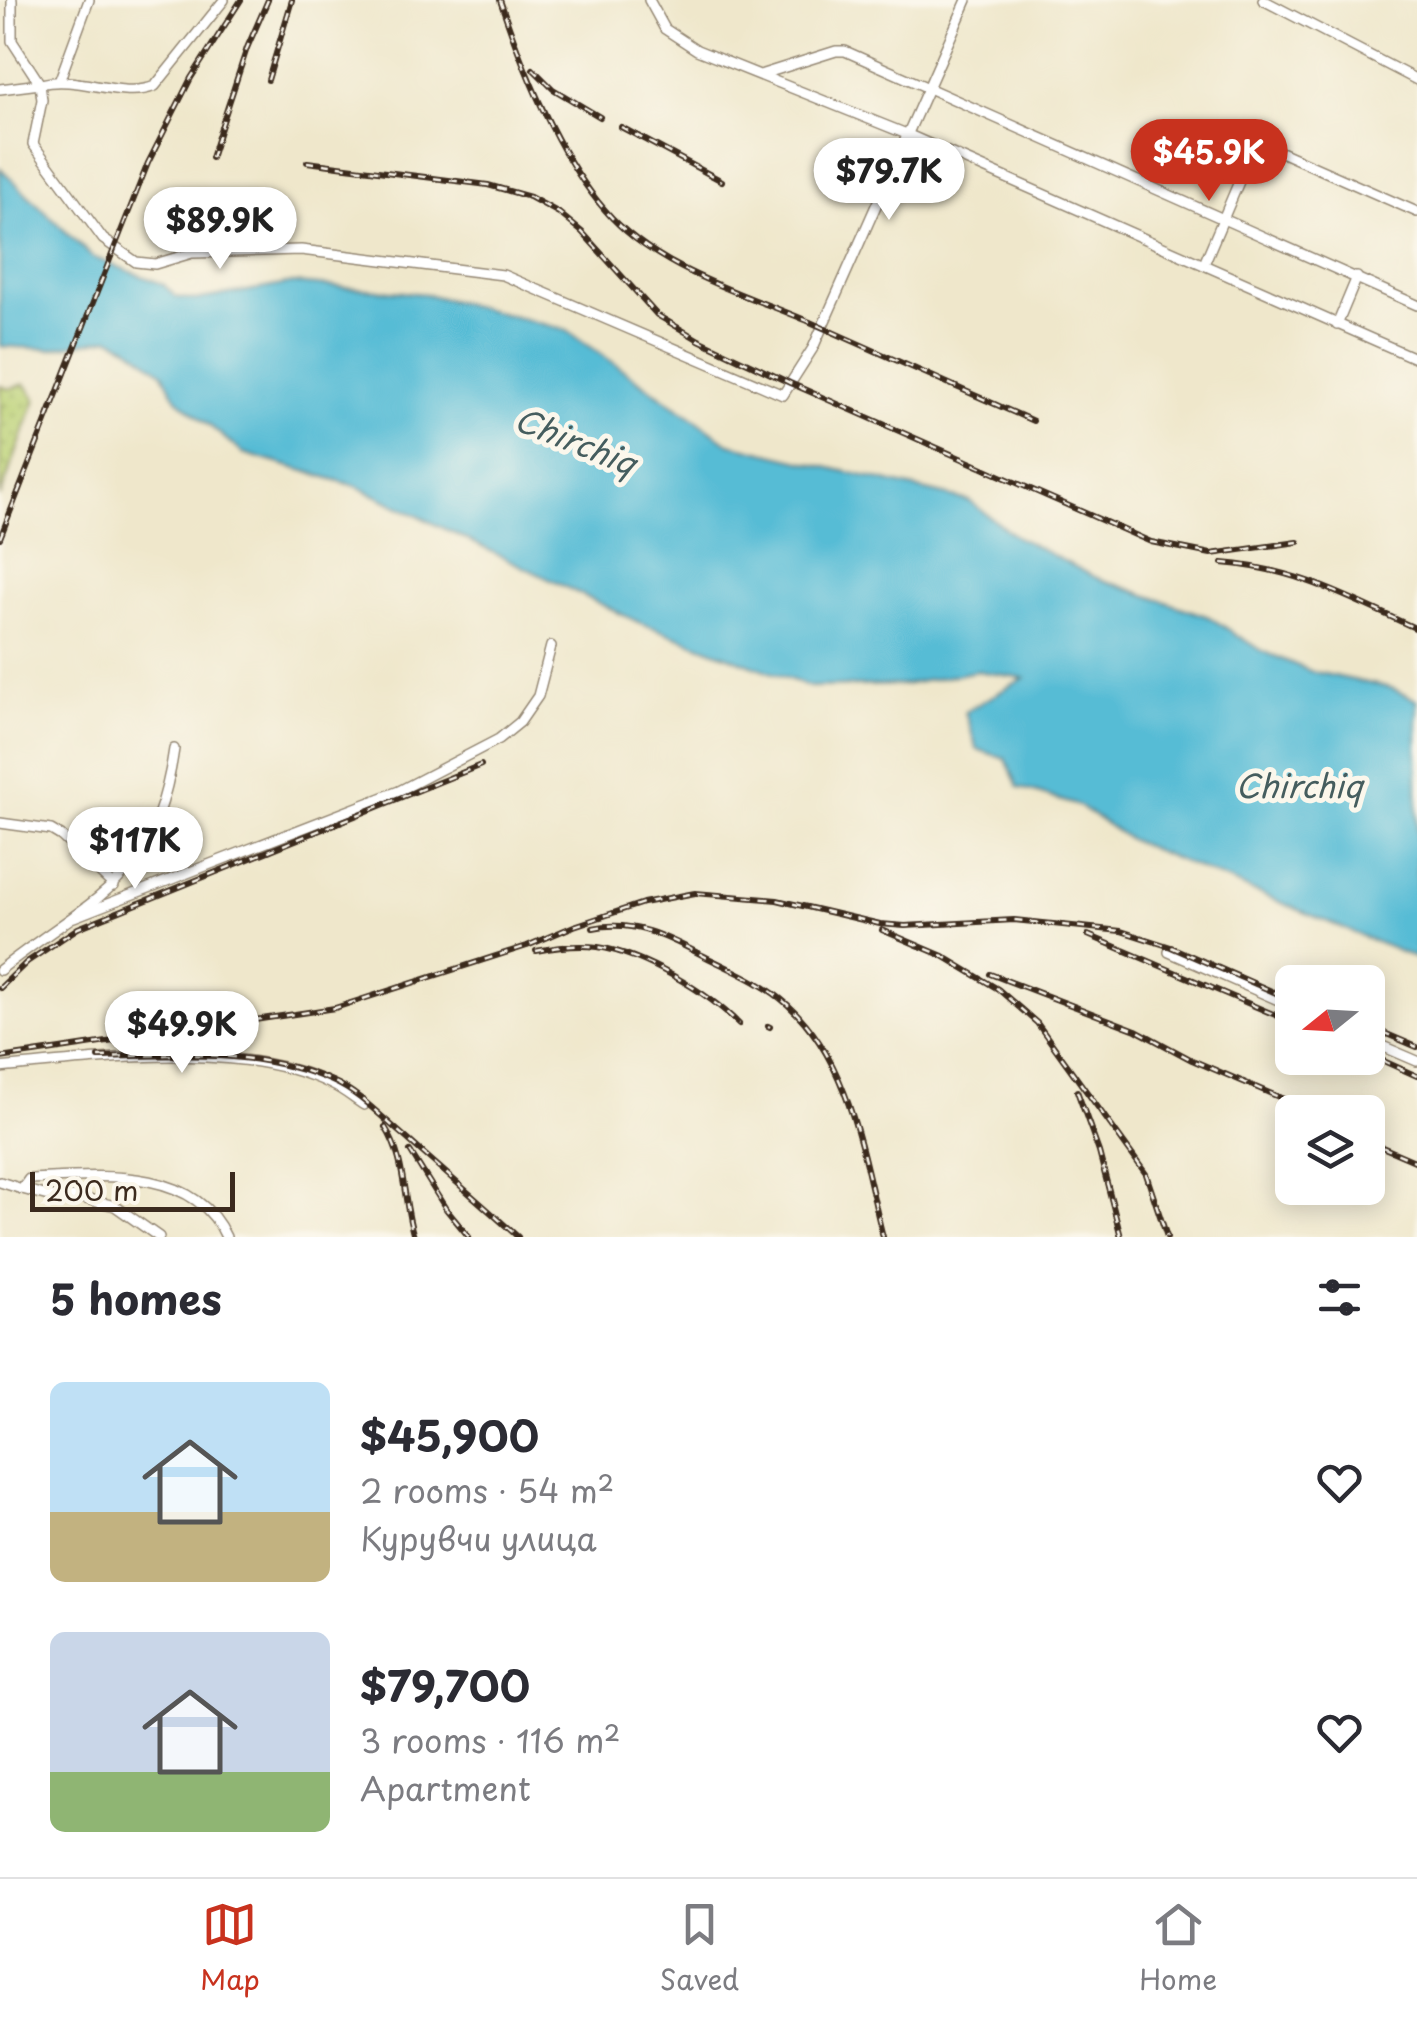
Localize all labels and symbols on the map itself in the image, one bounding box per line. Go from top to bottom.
pin: $45.9K [1128,119,1290,204]
pin: $79.7K [808,138,970,223]
pin: $89.9K [139,187,301,272]
water label: Chirchiq [508,394,647,487]
water label: Chirchiq [1236,761,1366,809]
pin: $117K [65,807,205,892]
north arrow [1275,965,1385,1075]
pin: $49.9K [101,991,263,1076]
scale bar [30,1167,235,1212]

